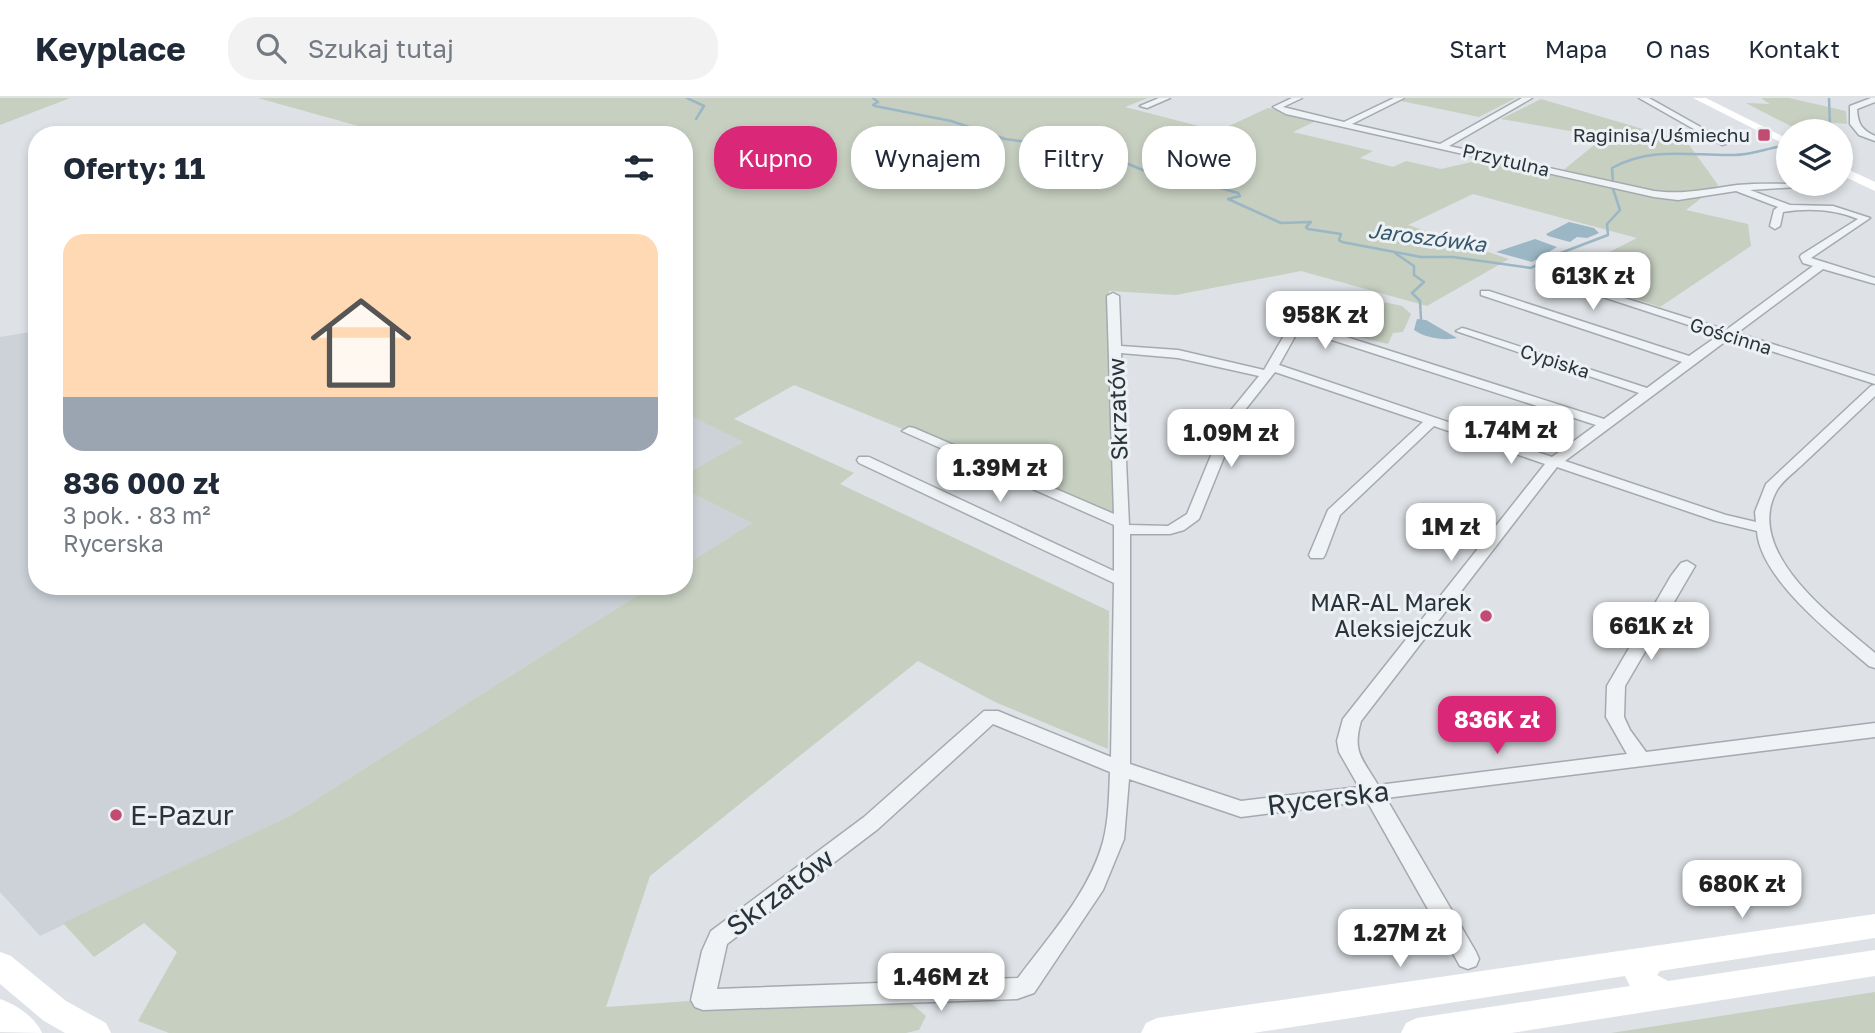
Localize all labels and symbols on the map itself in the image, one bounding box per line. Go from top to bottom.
place label: Raginisa/Uśmiechu [1573,123,1750,146]
marker: Raginisa/Uśmiechu [1756,127,1772,143]
street label: Przytulna [1460,138,1552,181]
water label: Jaroszówka [1367,217,1489,257]
pin: 613K zł [1528,252,1658,312]
pin: 958K zł [1260,292,1390,351]
street label: Gościnna [1687,312,1775,359]
street label: Cypiska [1518,339,1593,383]
street label: Skrzatów [1101,357,1133,461]
pin: 1.74M zł [1439,406,1583,466]
pin: 1.09M zł [1159,410,1303,469]
pin: 1.39M zł [928,444,1072,504]
pin: 1M zł [1402,504,1500,563]
place label: MAR-AL Marek Aleksiejczuk [1310,588,1472,642]
pin: 661K zł [1586,602,1716,662]
marker: MAR-AL Marek Aleksiejczuk [1478,608,1494,624]
pin: 836K zł [1432,696,1562,756]
street label: Rycerska [1265,774,1391,821]
place label: E-Pazur [130,798,234,831]
marker: E-Pazur [108,807,124,823]
street label: Skrzatów [720,841,840,942]
pin: 680K zł [1677,860,1807,920]
pin: 1.27M zł [1328,910,1472,969]
pin: 1.46M zł [869,954,1013,1013]

